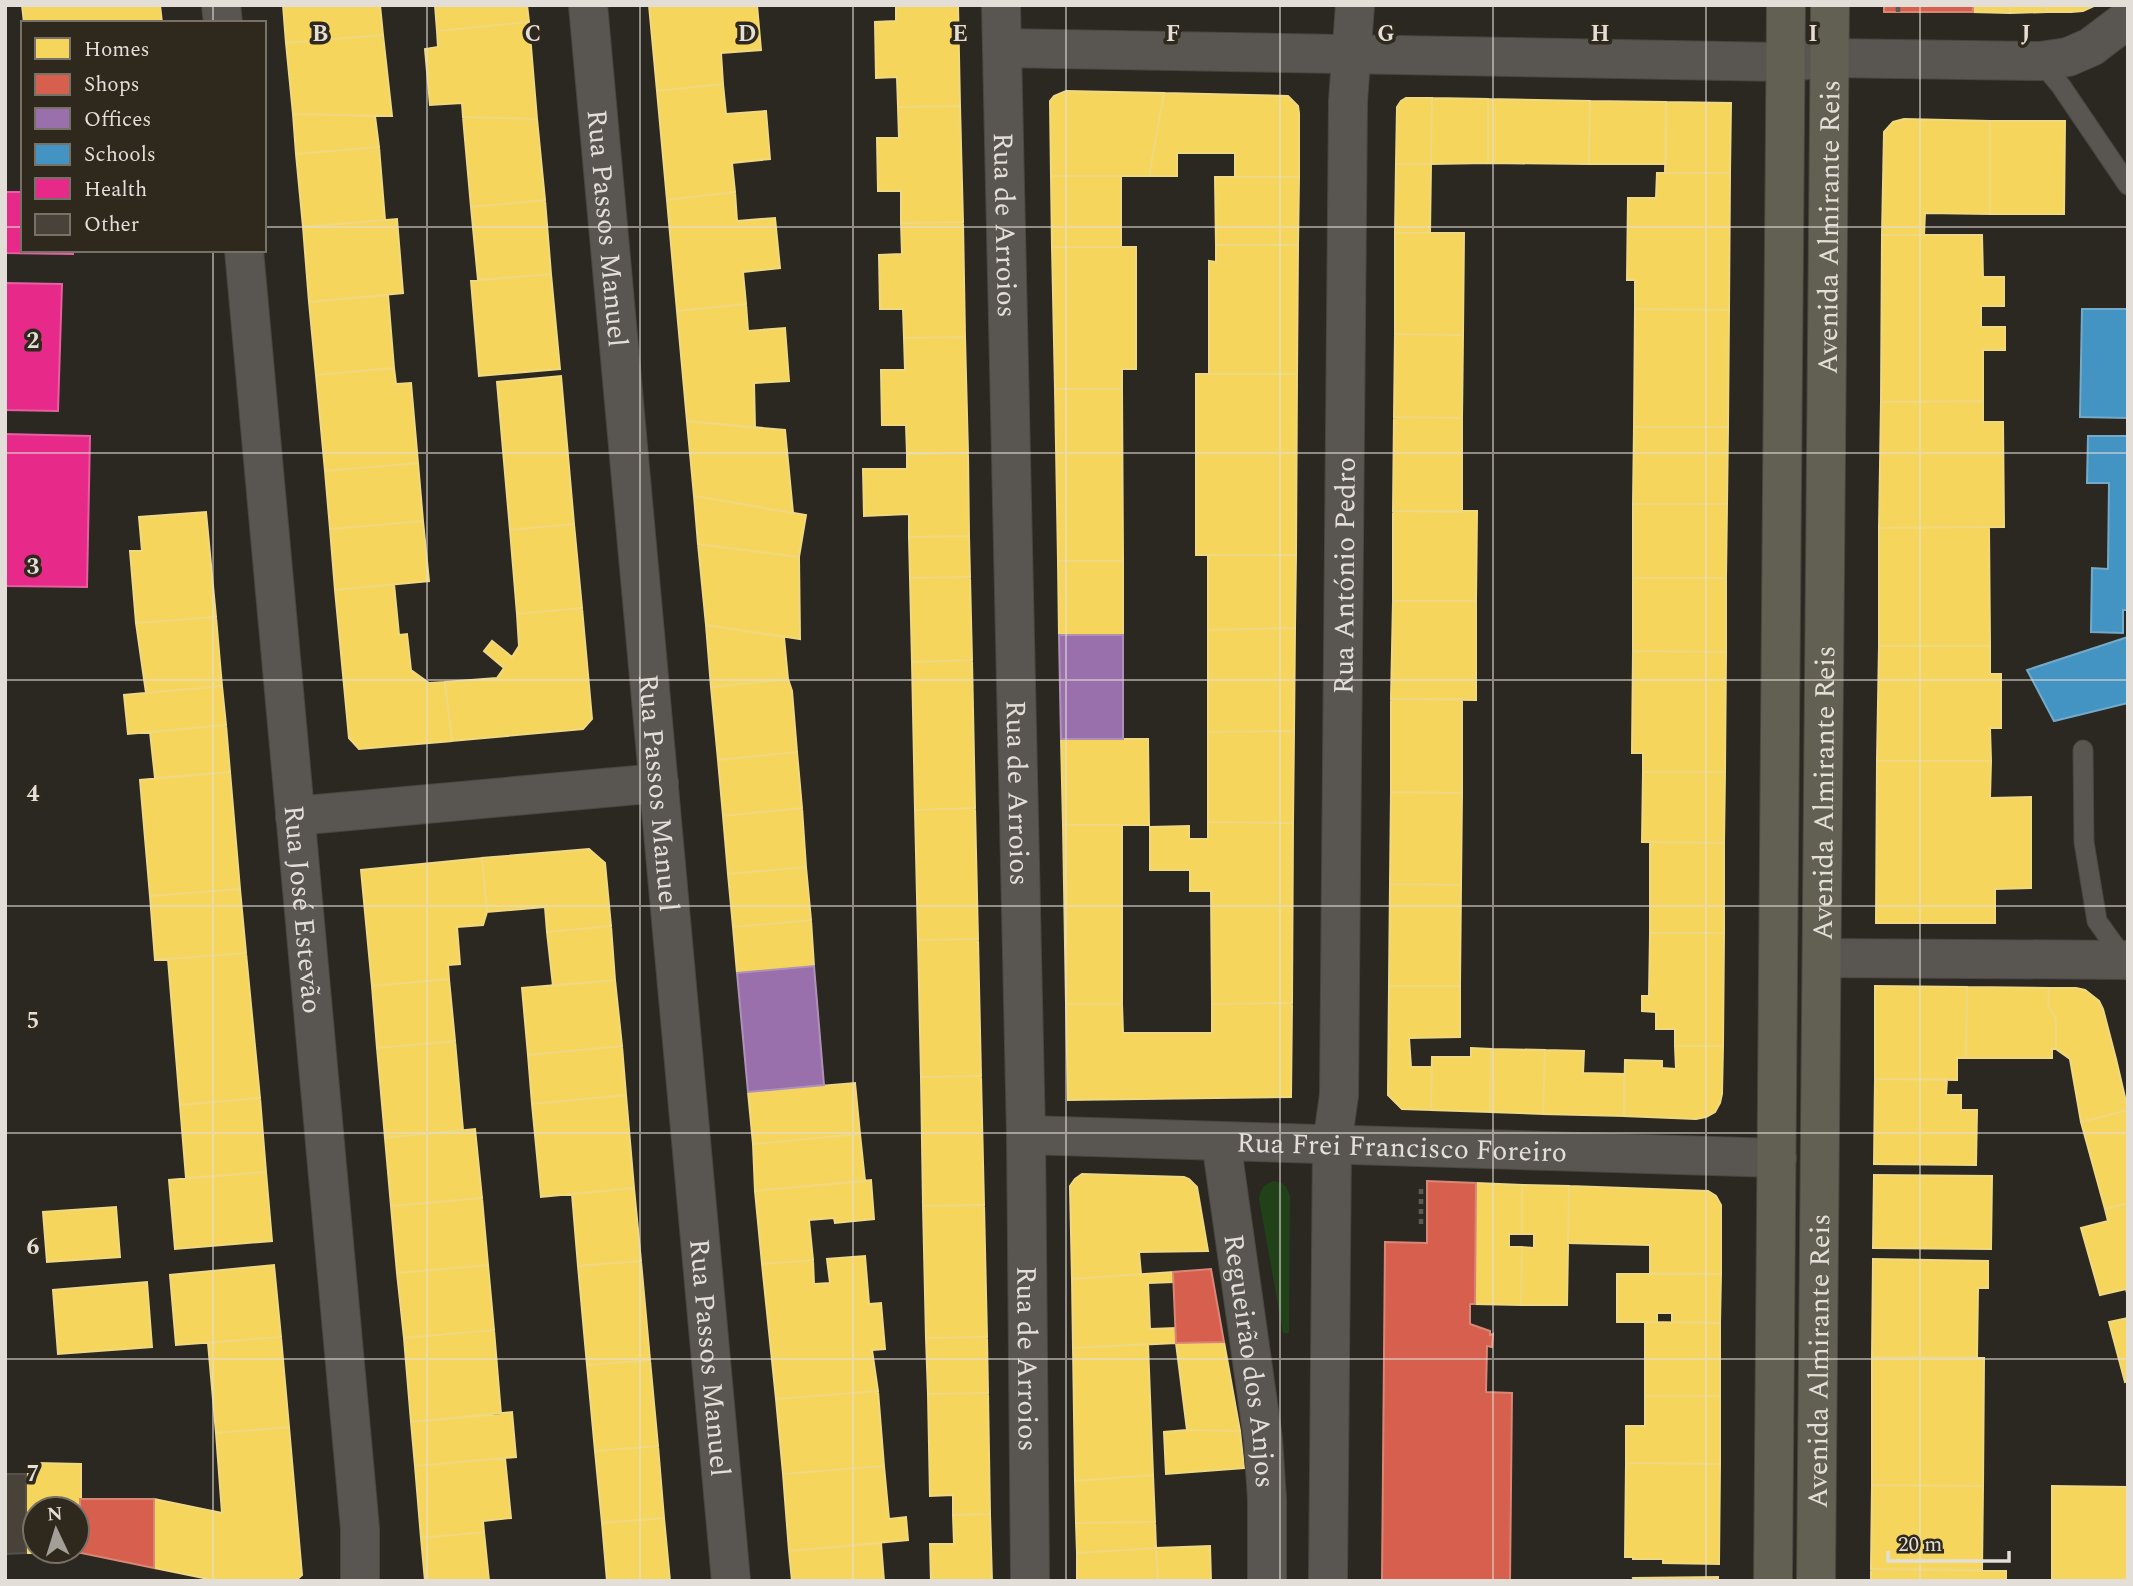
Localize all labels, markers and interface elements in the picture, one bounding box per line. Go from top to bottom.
text: B [312,17,328,52]
text: C [525,17,541,52]
text: D [738,17,756,52]
text: E [952,17,968,52]
text: F [1166,17,1180,52]
text: G [1377,17,1395,52]
text: H [1590,17,1610,52]
text: I [1808,17,1818,52]
text: J [2021,17,2031,52]
legend [21,21,266,252]
text: Homes [84,34,150,66]
text: Shops [84,69,140,101]
street label: Avenida Almirante Reis [1807,80,1852,375]
text: Offices [84,104,151,136]
street label: Rua Passos Manuel [575,107,639,349]
street label: Rua de Arroios [981,132,1028,318]
text: Schools [84,139,156,171]
text: Health [84,174,147,206]
text: Other [84,209,139,241]
text: 2 [27,324,40,359]
street label: Rua António Pedro [1323,457,1368,694]
text: 3 [27,550,40,585]
street label: Avenida Almirante Reis [1802,645,1847,941]
street label: Rua Passos Manuel [626,672,690,914]
street label: Rua de Arroios [993,700,1040,886]
text: 4 [27,777,40,812]
street label: Rua José Estevão [271,803,333,1015]
text: 5 [27,1004,39,1039]
street label: Rua Frei Francisco Foreiro [1236,1121,1568,1175]
street label: Avenida Almirante Reis [1797,1213,1842,1509]
text: 6 [27,1230,40,1265]
street label: Regueirão dos Anjos [1211,1231,1286,1489]
street label: Rua Passos Manuel [677,1237,741,1478]
street label: Rua de Arroios [1004,1266,1049,1452]
text: 7 [27,1457,39,1492]
north arrow [21,1495,91,1565]
text: N [46,1500,64,1530]
scale bar [1888,1520,2009,1564]
text: 20 m [1898,1529,1942,1561]

